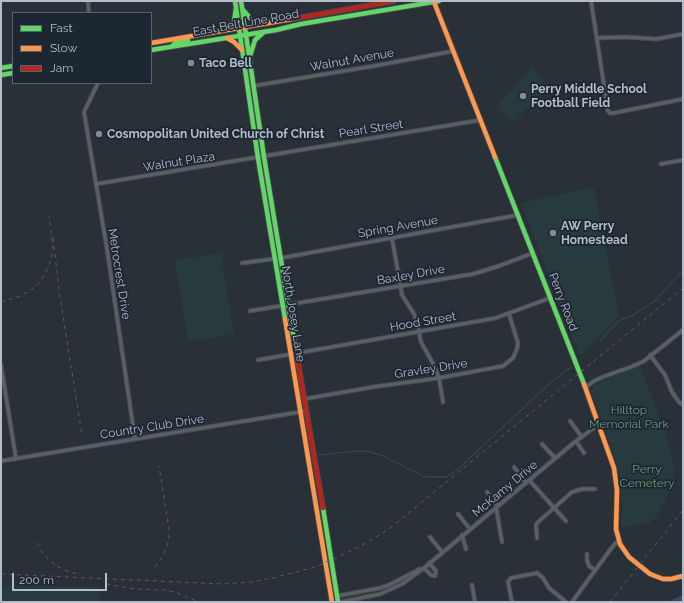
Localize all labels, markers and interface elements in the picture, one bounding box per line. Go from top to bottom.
street label: East Belt Line Road [192,7,300,39]
legend [12,12,152,84]
text: Fast [50,21,73,35]
text: Slow [50,41,77,55]
street label: Walnut Avenue [309,46,395,74]
place label: Taco Bell [199,56,252,70]
marker: Taco Bell [186,58,196,68]
text: Jam [50,61,73,75]
place label: Perry Middle School Football Field [531,82,647,110]
marker: Perry Middle School Football Field [518,91,528,101]
street label: Pearl Street [338,117,404,141]
place label: Cosmopolitan United Church of Christ [107,127,324,141]
marker: Cosmopolitan United Church of Christ [94,129,104,139]
street label: Walnut Plaza [142,149,216,175]
street label: Spring Avenue [357,213,439,241]
place label: AW Perry Homestead [561,219,628,247]
street label: Metrocrest Drive [105,228,133,320]
marker: AW Perry Homestead [548,228,558,238]
street label: Baxley Drive [376,262,446,288]
street label: North Josey Lane [278,265,308,363]
street label: Perry Road [545,271,581,333]
street label: Hood Street [389,309,457,335]
street label: Gravley Drive [393,356,469,382]
park label: Hilltop Memorial Park [589,403,669,431]
street label: Country Club Drive [99,412,205,442]
street label: McKamy Drive [470,458,540,520]
park label: Perry Cemetery [620,462,674,490]
scale bar [14,565,109,591]
text: 200 m [19,573,54,587]

